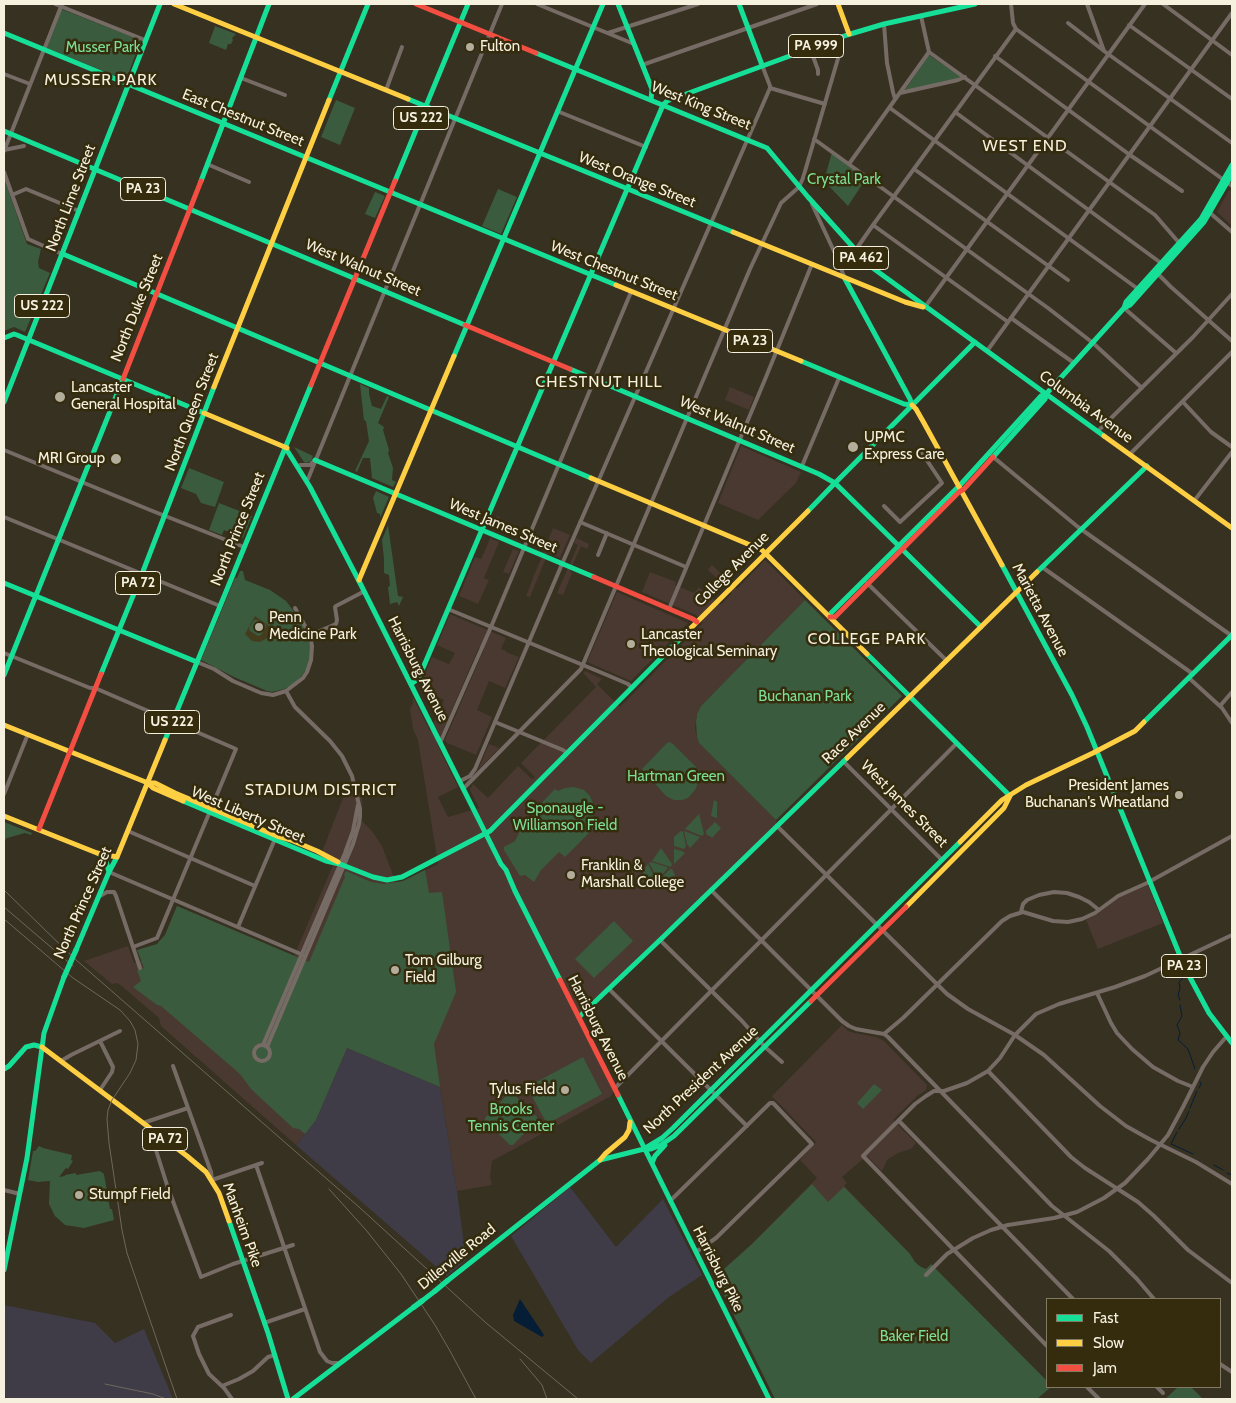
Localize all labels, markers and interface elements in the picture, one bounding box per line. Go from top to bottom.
road number: PA 999 [788,34,844,58]
place label: Fulton [480,38,520,56]
park label: Musser Park [65,39,141,57]
marker: Fulton [464,41,476,53]
district label: MUSSER PARK [43,70,159,90]
street label: West King Street [649,78,753,134]
street label: East Chestnut Street [180,85,306,151]
road number: US 222 [394,106,448,130]
district label: WEST END [981,136,1069,156]
street label: North Lime Street [42,142,100,254]
street label: West Orange Street [576,148,698,212]
park label: Crystal Park [807,171,881,189]
road number: PA 23 [120,178,166,200]
street label: West Walnut Street [303,236,423,300]
street label: West Chestnut Street [548,237,680,305]
road number: PA 462 [834,247,888,270]
street label: North Duke Street [107,252,167,364]
road number: US 222 [15,294,70,318]
road number: PA 23 [728,330,772,352]
street label: North Queen Street [161,350,223,474]
street label: Columbia Avenue [1036,367,1136,447]
district label: CHESTNUT HILL [534,372,664,392]
place label: Lancaster General Hospital [71,379,176,414]
marker: Lancaster General Hospital [53,390,67,404]
street label: West Walnut Street [677,393,797,457]
place label: UPMC Express Care [864,429,944,464]
marker: UPMC Express Care [846,440,860,454]
place label: MRI Group [38,450,105,468]
marker: MRI Group [109,452,123,466]
street label: North Prince Street [207,470,269,588]
street label: West James Street [446,495,560,557]
street label: College Avenue [691,528,773,610]
street label: Marietta Avenue [1008,560,1072,660]
road number: PA 72 [116,572,160,594]
place label: Penn Medicine Park [269,609,357,644]
street label: Harrisburg Avenue [384,613,452,725]
marker: Penn Medicine Park [253,621,265,633]
place label: Lancaster Theological Seminary [641,626,777,661]
district label: COLLEGE PARK [806,629,928,649]
marker: Lancaster Theological Seminary [625,638,637,650]
park label: Buchanan Park [758,688,852,706]
street label: Race Avenue [818,698,890,768]
road number: US 222 [144,710,200,734]
street label: West James Street [857,757,951,851]
park label: Hartman Green [627,768,725,786]
place label: President James Buchanan's Wheatland [1025,777,1169,812]
district label: STADIUM DISTRICT [243,780,399,800]
street label: West Liberty Street [188,783,308,847]
marker: President James Buchanan's Wheatland [1173,789,1185,801]
park label: Sponaugle - Williamson Field [513,800,617,835]
street label: North Prince Street [50,844,116,962]
place label: Franklin & Marshall College [581,857,684,892]
marker: Franklin & Marshall College [565,869,577,881]
place label: Tom Gilburg Field [405,952,482,987]
road number: PA 23 [1162,954,1206,978]
marker: Tom Gilburg Field [389,964,401,976]
street label: Harrisburg Avenue [564,972,632,1084]
street label: North President Avenue [640,1022,762,1138]
place label: Tylus Field [489,1081,555,1099]
marker: Tylus Field [559,1084,571,1096]
park label: Brooks Tennis Center [468,1101,554,1136]
road number: PA 72 [142,1128,188,1150]
street label: Manheim Pike [218,1180,266,1270]
place label: Stumpf Field [89,1186,171,1204]
marker: Stumpf Field [73,1189,85,1201]
street label: Dillerville Road [415,1220,499,1294]
street label: Harrisburg Pike [689,1223,747,1315]
legend [1046,1298,1221,1388]
text: Fast [1093,1309,1118,1327]
park label: Baker Field [880,1328,948,1346]
text: Slow [1093,1334,1124,1352]
text: Jam [1093,1359,1117,1377]

